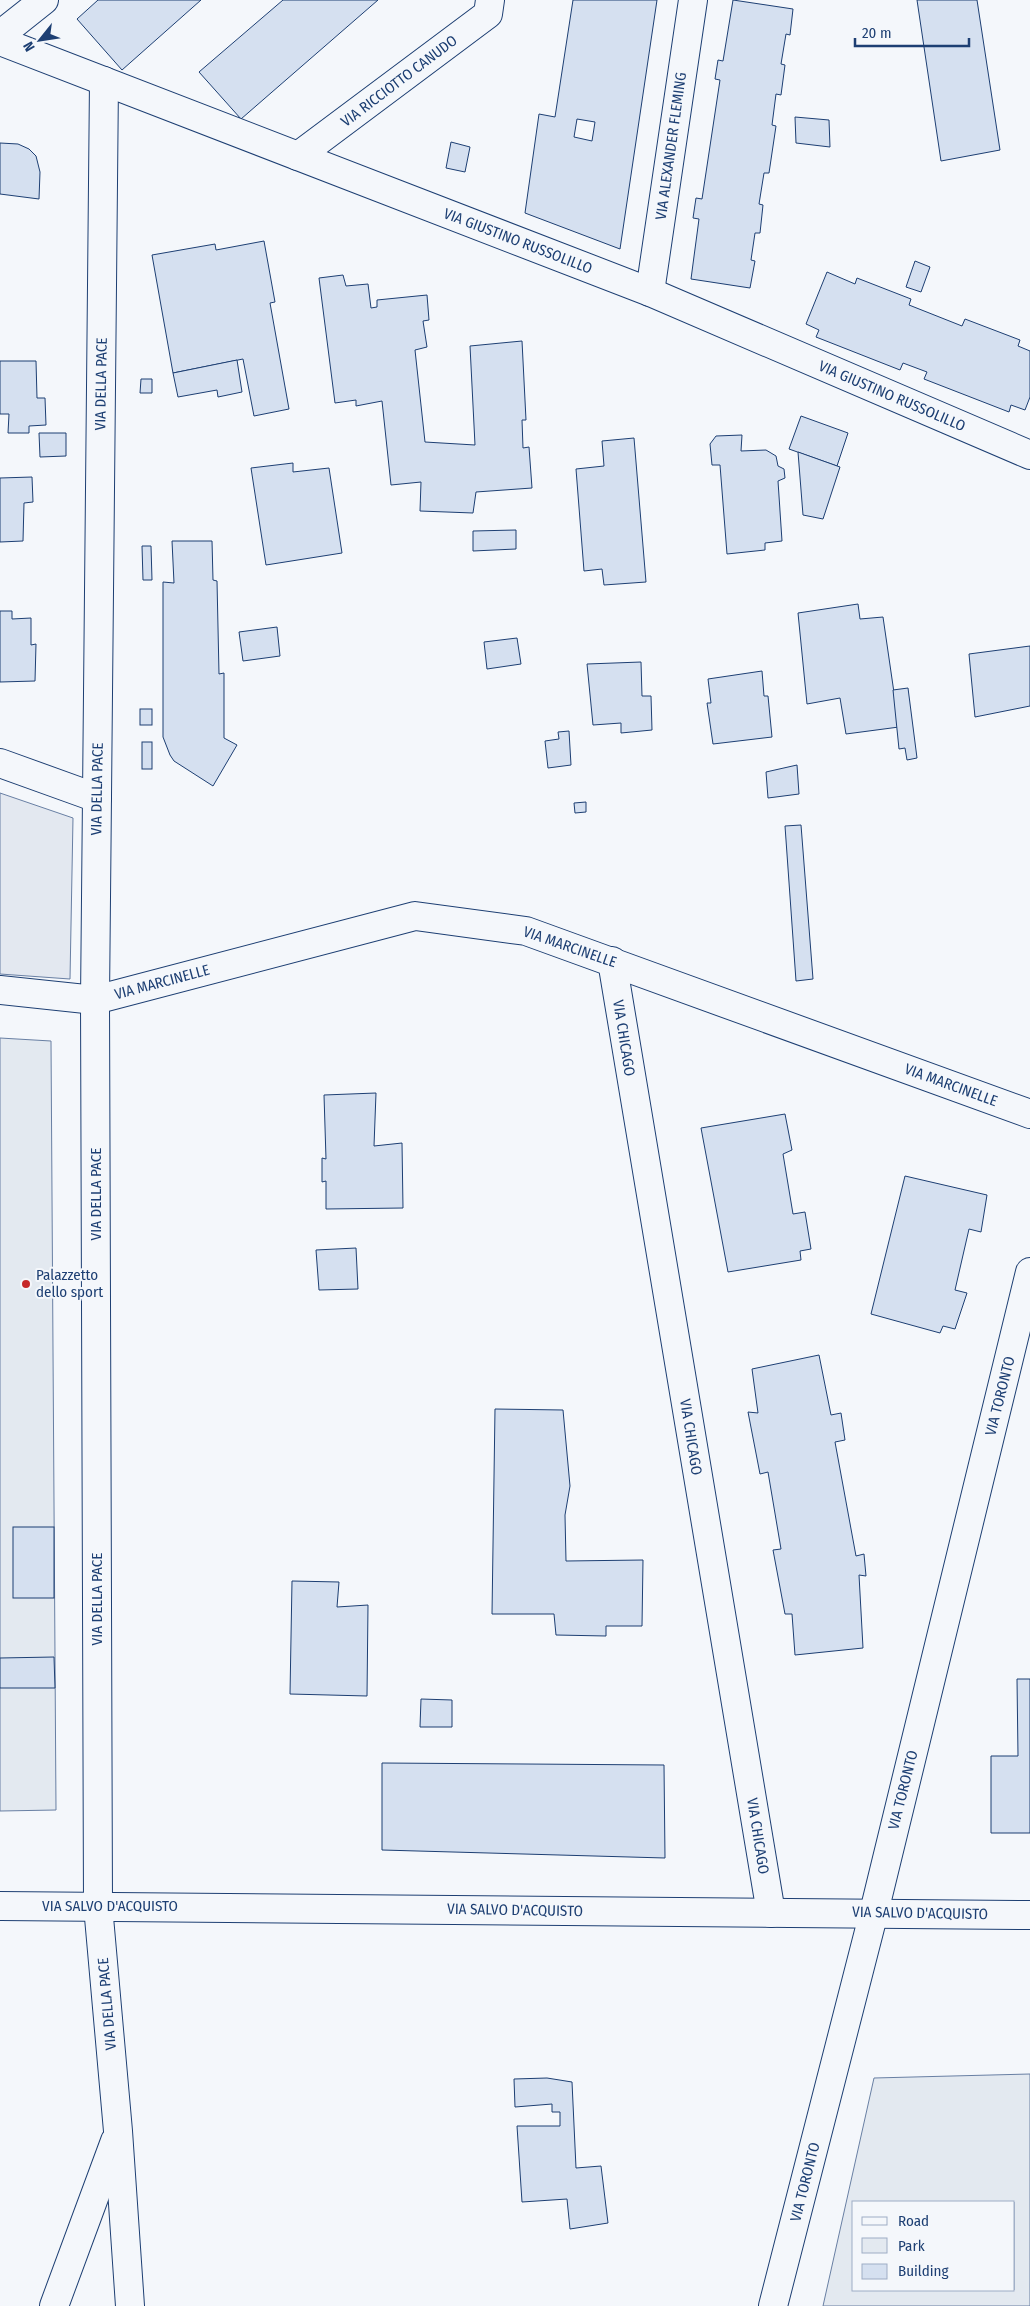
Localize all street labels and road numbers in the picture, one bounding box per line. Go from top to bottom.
street label: VIA RICCIOTTO CANUDO [337,31,461,131]
street label: VIA ALEXANDER FLEMING [652,71,690,221]
street label: VIA GIUSTINO RUSSOLILLO [441,204,595,278]
street label: VIA DELLA PACE [91,337,111,431]
street label: VIA GIUSTINO RUSSOLILLO [816,357,968,435]
street label: VIA DELLA PACE [87,742,107,836]
street label: VIA MARCINELLE [521,923,619,971]
street label: VIA MARCINELLE [113,961,211,1003]
street label: VIA CHICAGO [609,999,639,1077]
street label: VIA MARCINELLE [902,1060,1000,1110]
street label: VIA DELLA PACE [87,1148,105,1240]
street label: VIA TORONTO [981,1354,1019,1438]
street label: VIA CHICAGO [676,1398,706,1476]
street label: VIA DELLA PACE [88,1553,106,1645]
street label: VIA TORONTO [884,1748,922,1832]
street label: VIA CHICAGO [743,1797,773,1875]
street label: VIA SALVO D'ACQUISTO [42,1897,178,1915]
street label: VIA SALVO D'ACQUISTO [447,1900,583,1920]
street label: VIA SALVO D'ACQUISTO [852,1903,988,1923]
street label: VIA DELLA PACE [94,1957,120,2051]
street label: VIA TORONTO [786,2140,824,2224]

